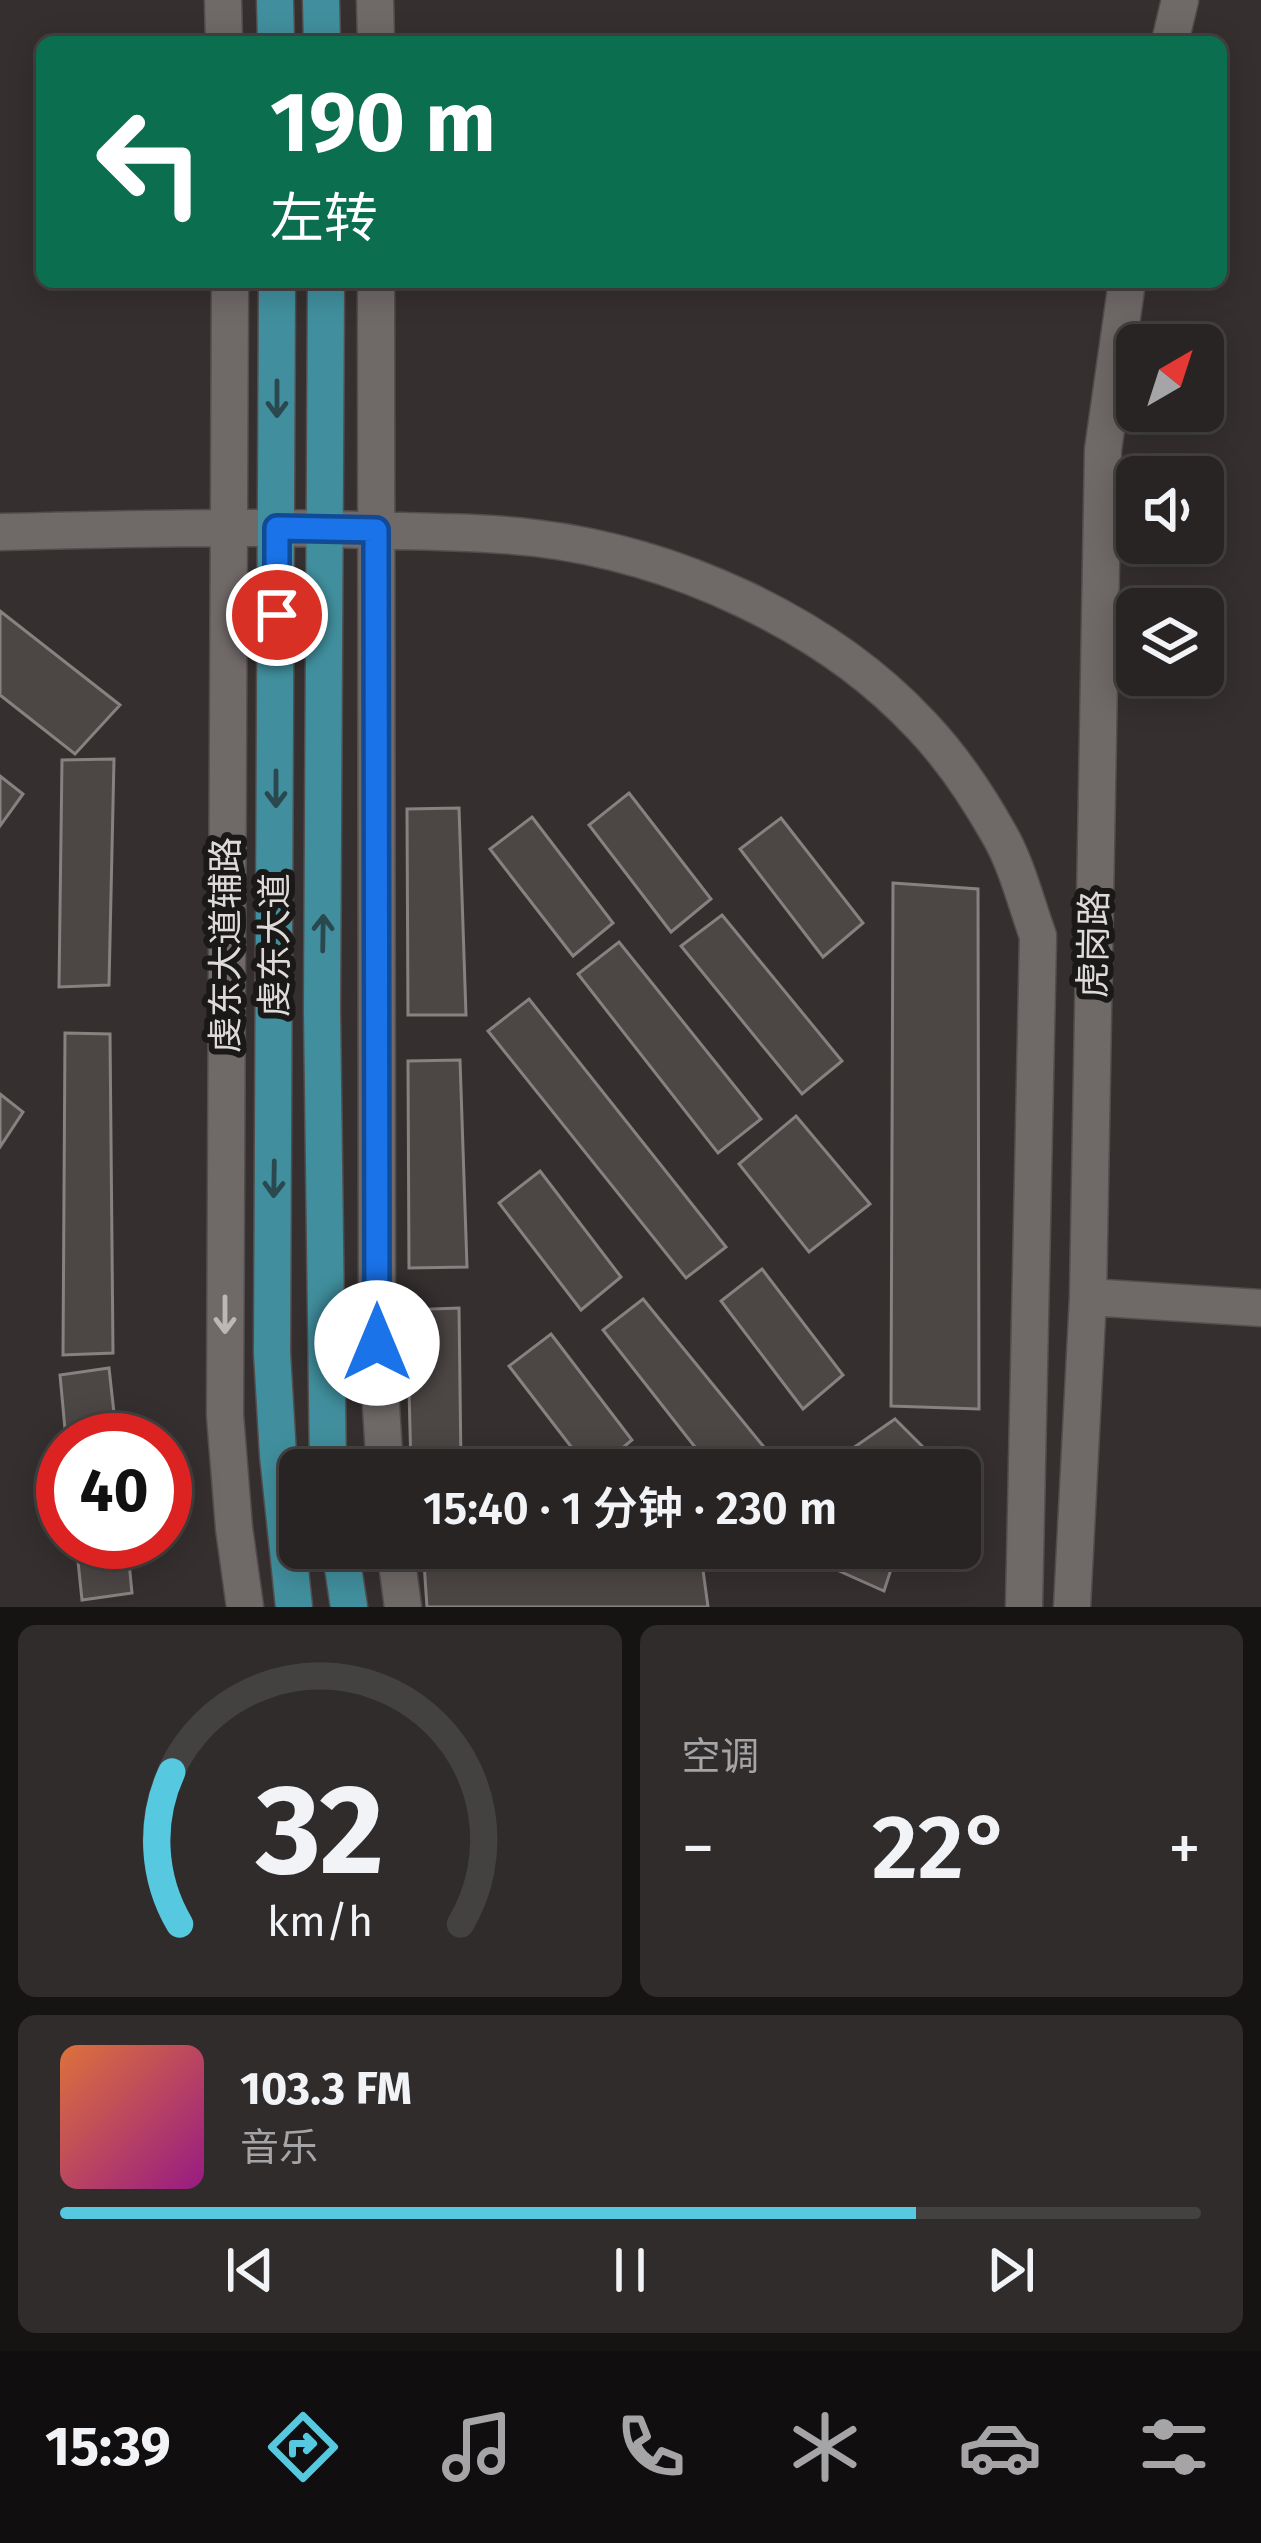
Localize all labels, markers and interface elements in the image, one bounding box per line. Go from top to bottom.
text: 190 m [270,72,496,173]
icon: left [72,84,228,240]
text: 左转 [270,187,378,251]
north arrow [1116,324,1224,432]
map controls [1116,324,1224,696]
one-way arrow [266,379,288,418]
button: sound [1116,456,1224,564]
pin [226,564,328,666]
icon: arrive [244,582,310,648]
button: layers [1116,588,1224,696]
one-way arrow [265,769,287,808]
street label: 虔东大道辅路 [204,837,248,1053]
street label: 虔东大道 [253,873,297,1017]
street label: 虎岗路 [1071,890,1117,998]
one-way arrow [312,914,334,953]
one-way arrow [262,1159,285,1198]
position arrow [314,1280,440,1406]
one-way arrow [214,1295,236,1334]
speed limit sign: 40 [36,1413,192,1569]
text: 15:40 · 1 分钟 · 230 m [423,1482,837,1536]
text: 空调 [682,1734,760,1780]
text: 32 [255,1756,384,1906]
text: 22° [872,1794,1011,1902]
text: − [682,1809,715,1888]
text: + [1168,1809,1201,1888]
text: km/h [267,1896,373,1947]
text: 103.3 FM [240,2062,412,2116]
text: 音乐 [240,2125,318,2171]
icon: previous [217,2237,283,2303]
icon: pause [597,2237,663,2303]
icon: next [978,2237,1044,2303]
icon: directions [261,2405,345,2489]
icon: music [435,2405,519,2489]
icon: phone [609,2405,693,2489]
icon: climate [783,2405,867,2489]
icon: car [958,2405,1042,2489]
icon: filters [1132,2405,1216,2489]
text: 15:39 [45,2415,171,2479]

